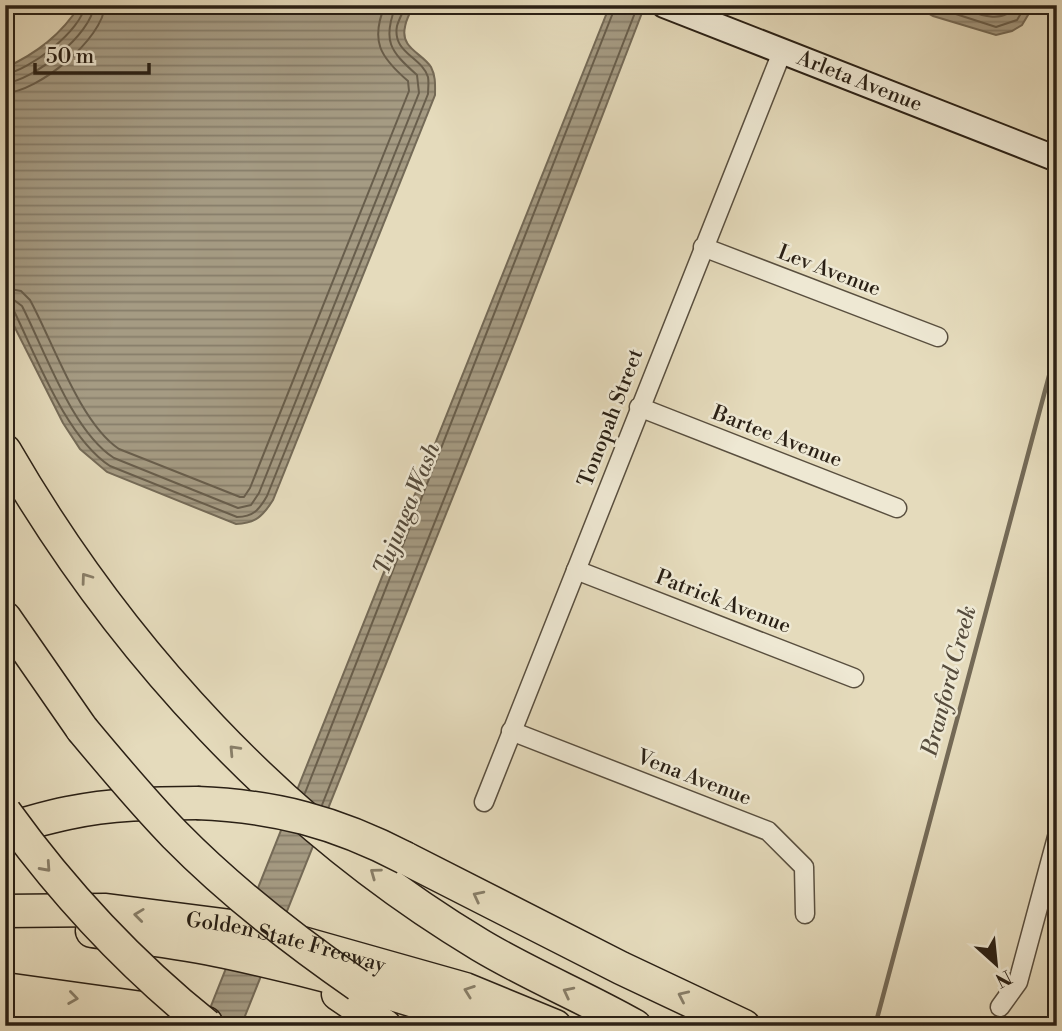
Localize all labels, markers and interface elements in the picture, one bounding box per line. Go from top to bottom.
scale bar [35,32,149,76]
text: 50 m [46,44,94,70]
street label: Arleta Avenue [792,45,926,118]
street label: Lev Avenue [774,239,884,303]
street label: Tonopah Street [573,345,649,491]
street label: Bartee Avenue [707,400,846,474]
water label: Tujunga Wash [368,439,446,579]
street label: Patrick Avenue [652,564,794,640]
one-way arrow [82,573,94,586]
water label: Branford Creek [915,603,983,760]
street label: Vena Avenue [632,744,755,812]
one-way arrow [229,746,242,759]
one-way arrow [38,859,51,872]
one-way arrow [370,868,383,881]
one-way arrow [473,891,486,905]
one-way arrow [133,907,144,922]
street label: Golden State Freeway [184,907,389,979]
north arrow [960,930,1030,1000]
text: N [991,964,1015,992]
one-way arrow [463,985,475,999]
one-way arrow [563,987,575,1001]
one-way arrow [67,990,79,1005]
one-way arrow [678,990,690,1004]

